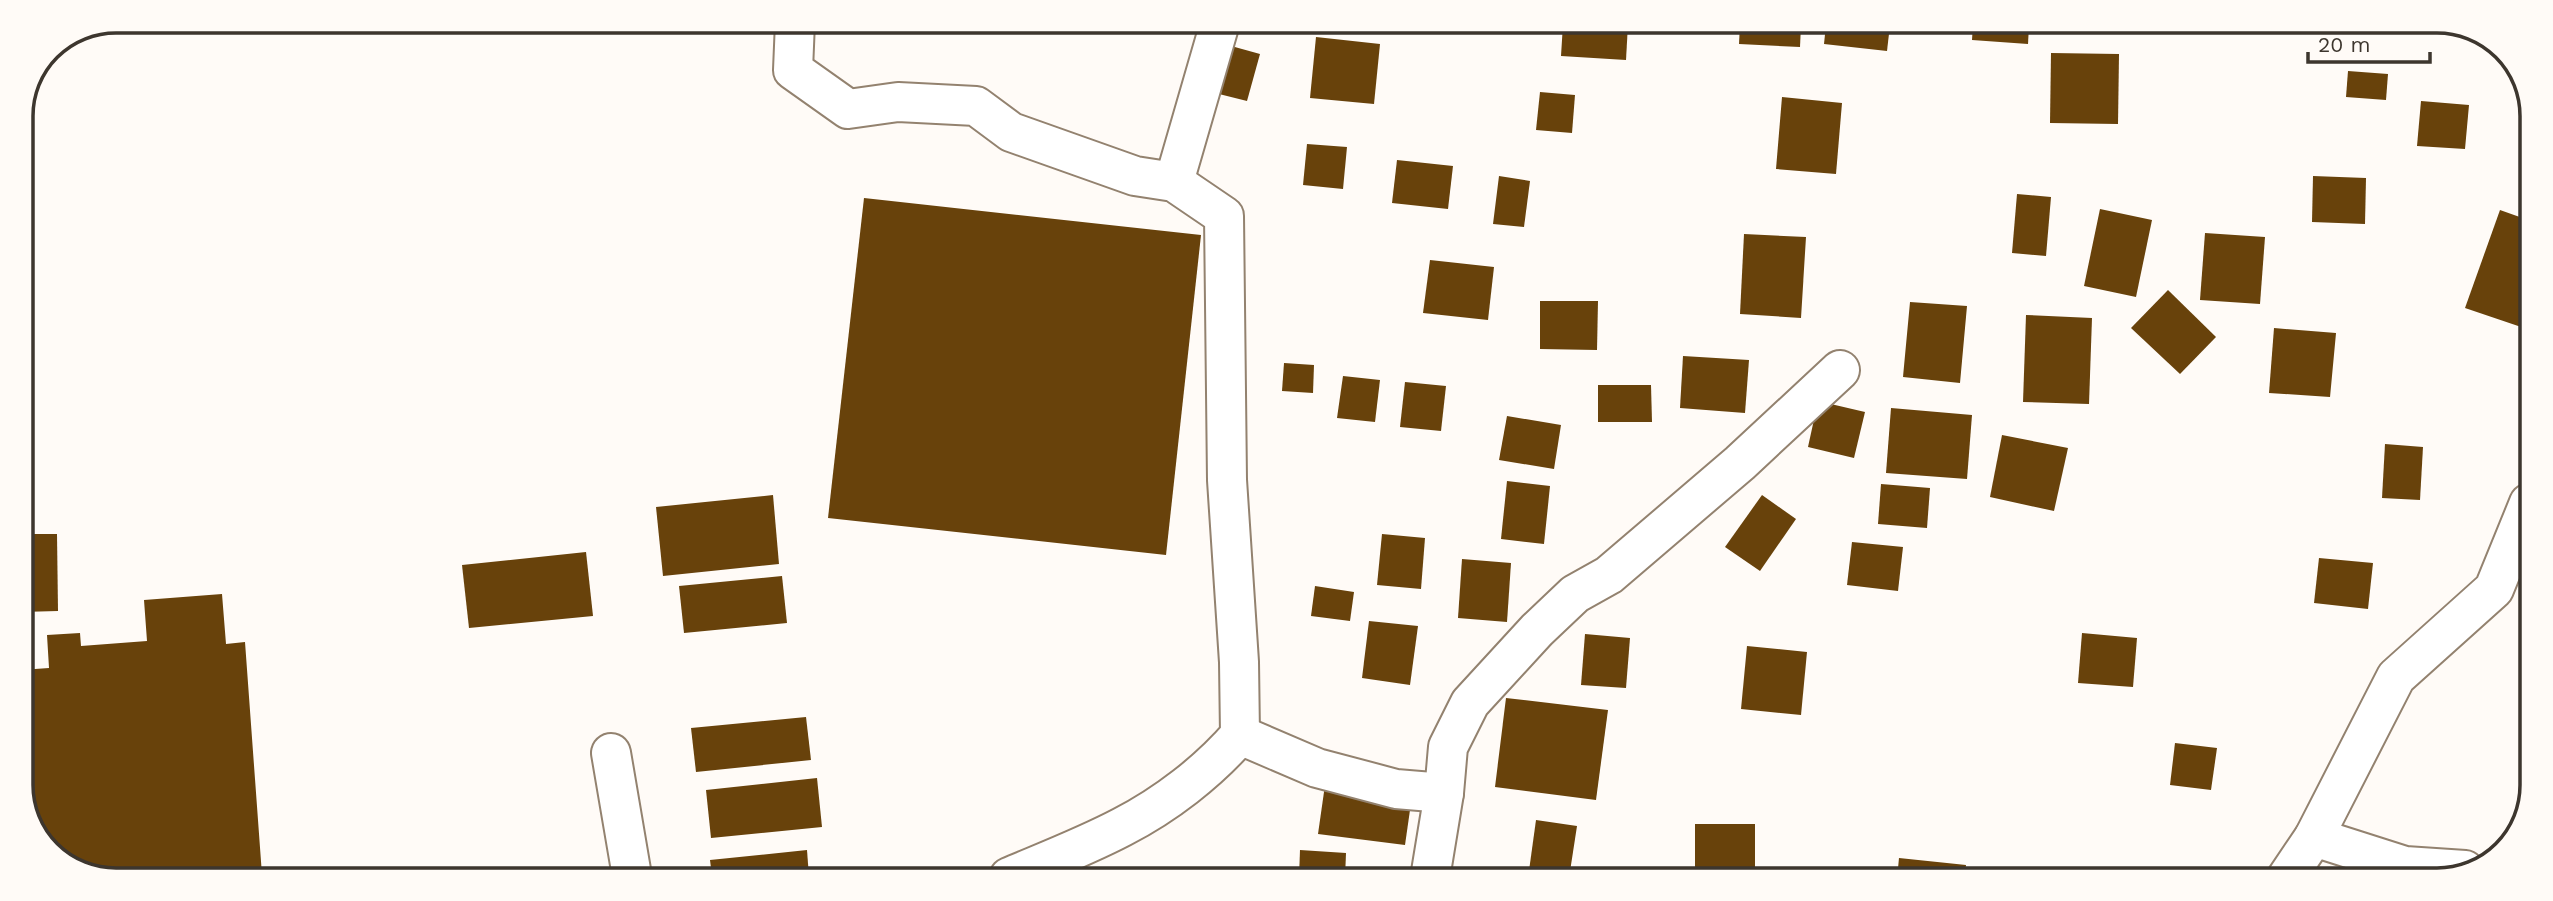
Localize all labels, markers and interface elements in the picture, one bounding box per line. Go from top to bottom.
scale bar [2308,21,2430,65]
text: 20 m [2318,32,2370,57]

